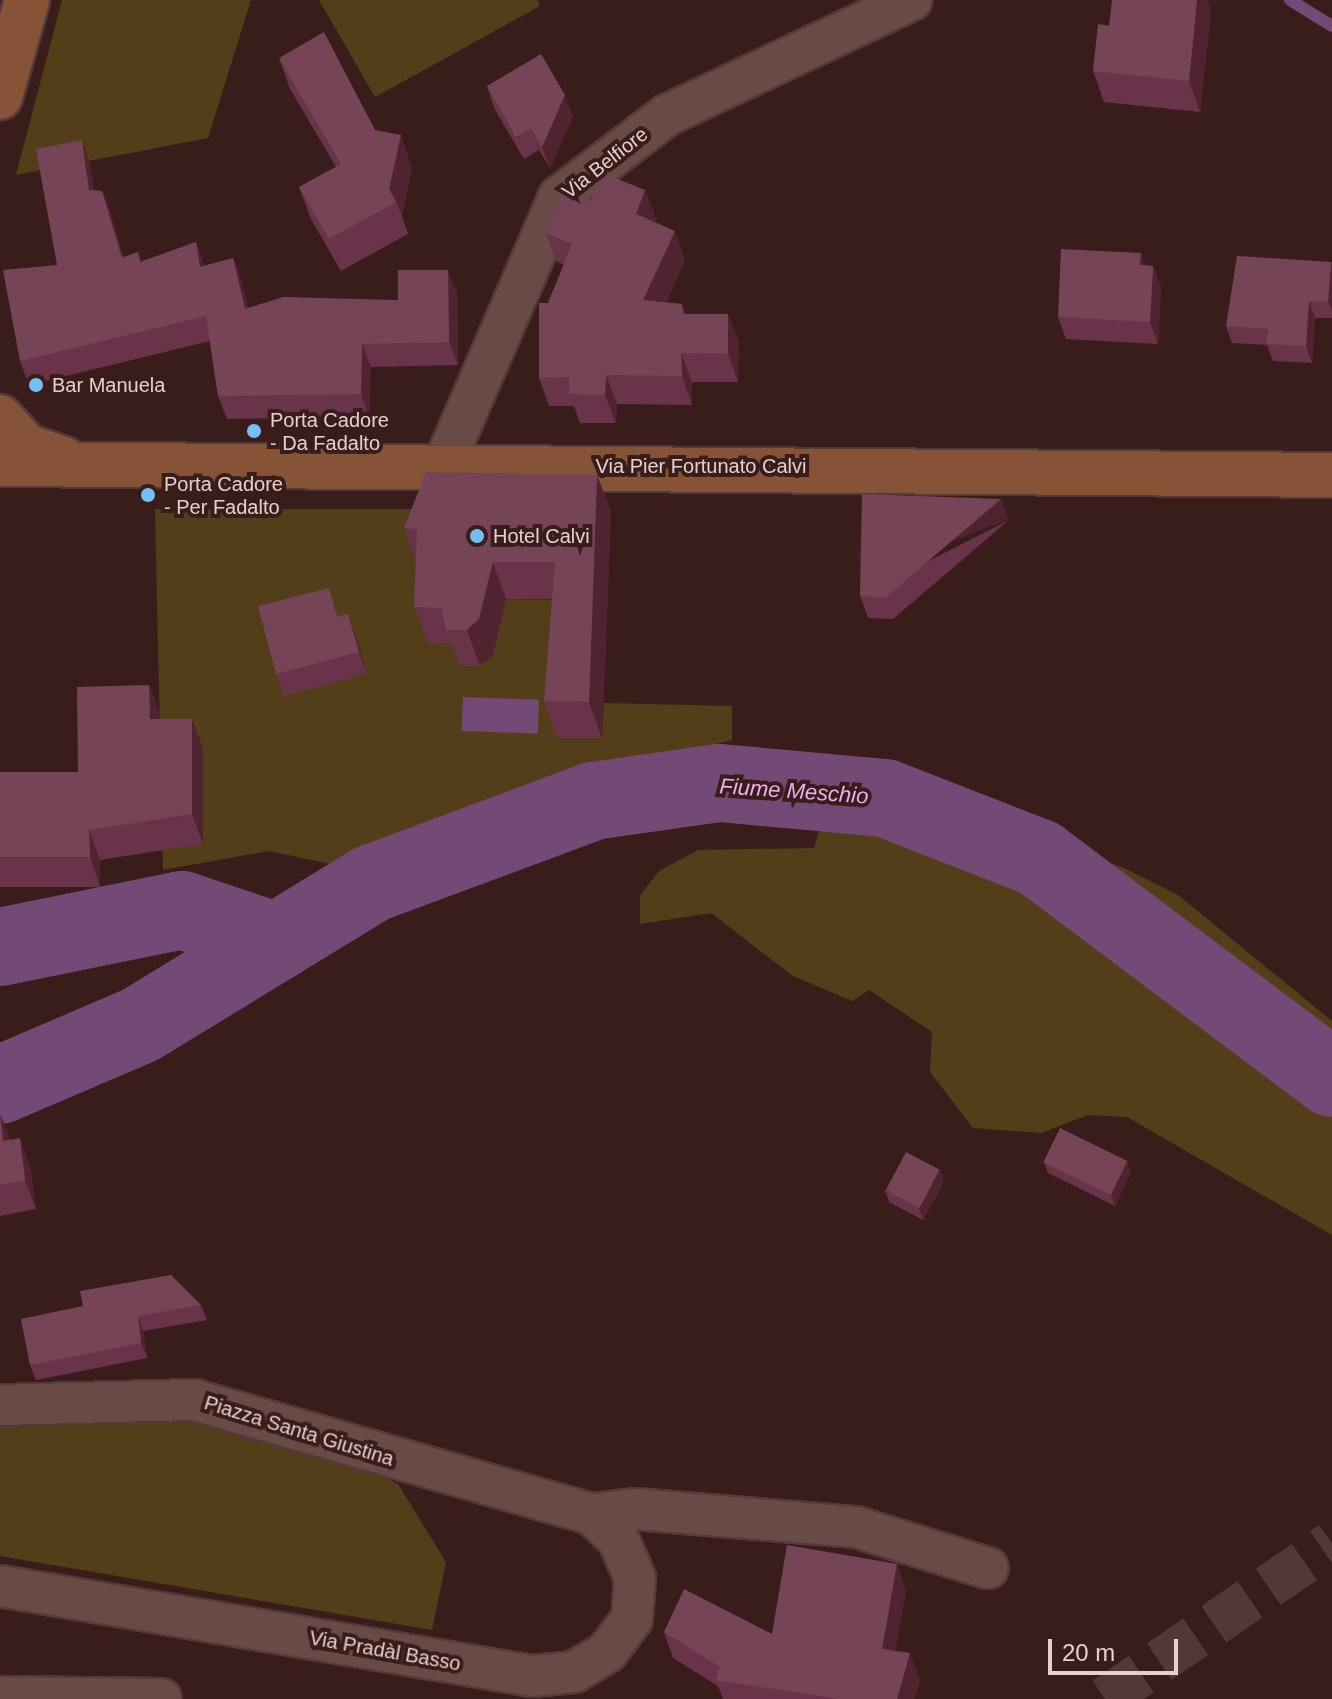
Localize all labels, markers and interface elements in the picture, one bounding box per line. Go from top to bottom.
street label: Via Belfiore [557,122,653,204]
place label: Bar Manuela [52,373,165,397]
marker: Bar Manuela [27,376,45,394]
place label: Porta Cadore - Da Fadalto [270,408,389,455]
marker: Porta Cadore - Da Fadalto [245,422,263,440]
street label: Via Pier Fortunato Calvi [596,454,806,478]
place label: Porta Cadore - Per Fadalto [164,472,283,519]
marker: Porta Cadore - Per Fadalto [139,486,157,504]
place label: Hotel Calvi [493,524,590,548]
marker: Hotel Calvi [468,527,486,545]
water label: Fiume Meschio [719,773,869,809]
street label: Piazza Santa Giustina [201,1391,397,1471]
scale bar [1052,1623,1182,1673]
street label: Via Pradàl Basso [308,1626,462,1676]
text: 20 m [1062,1639,1115,1666]

